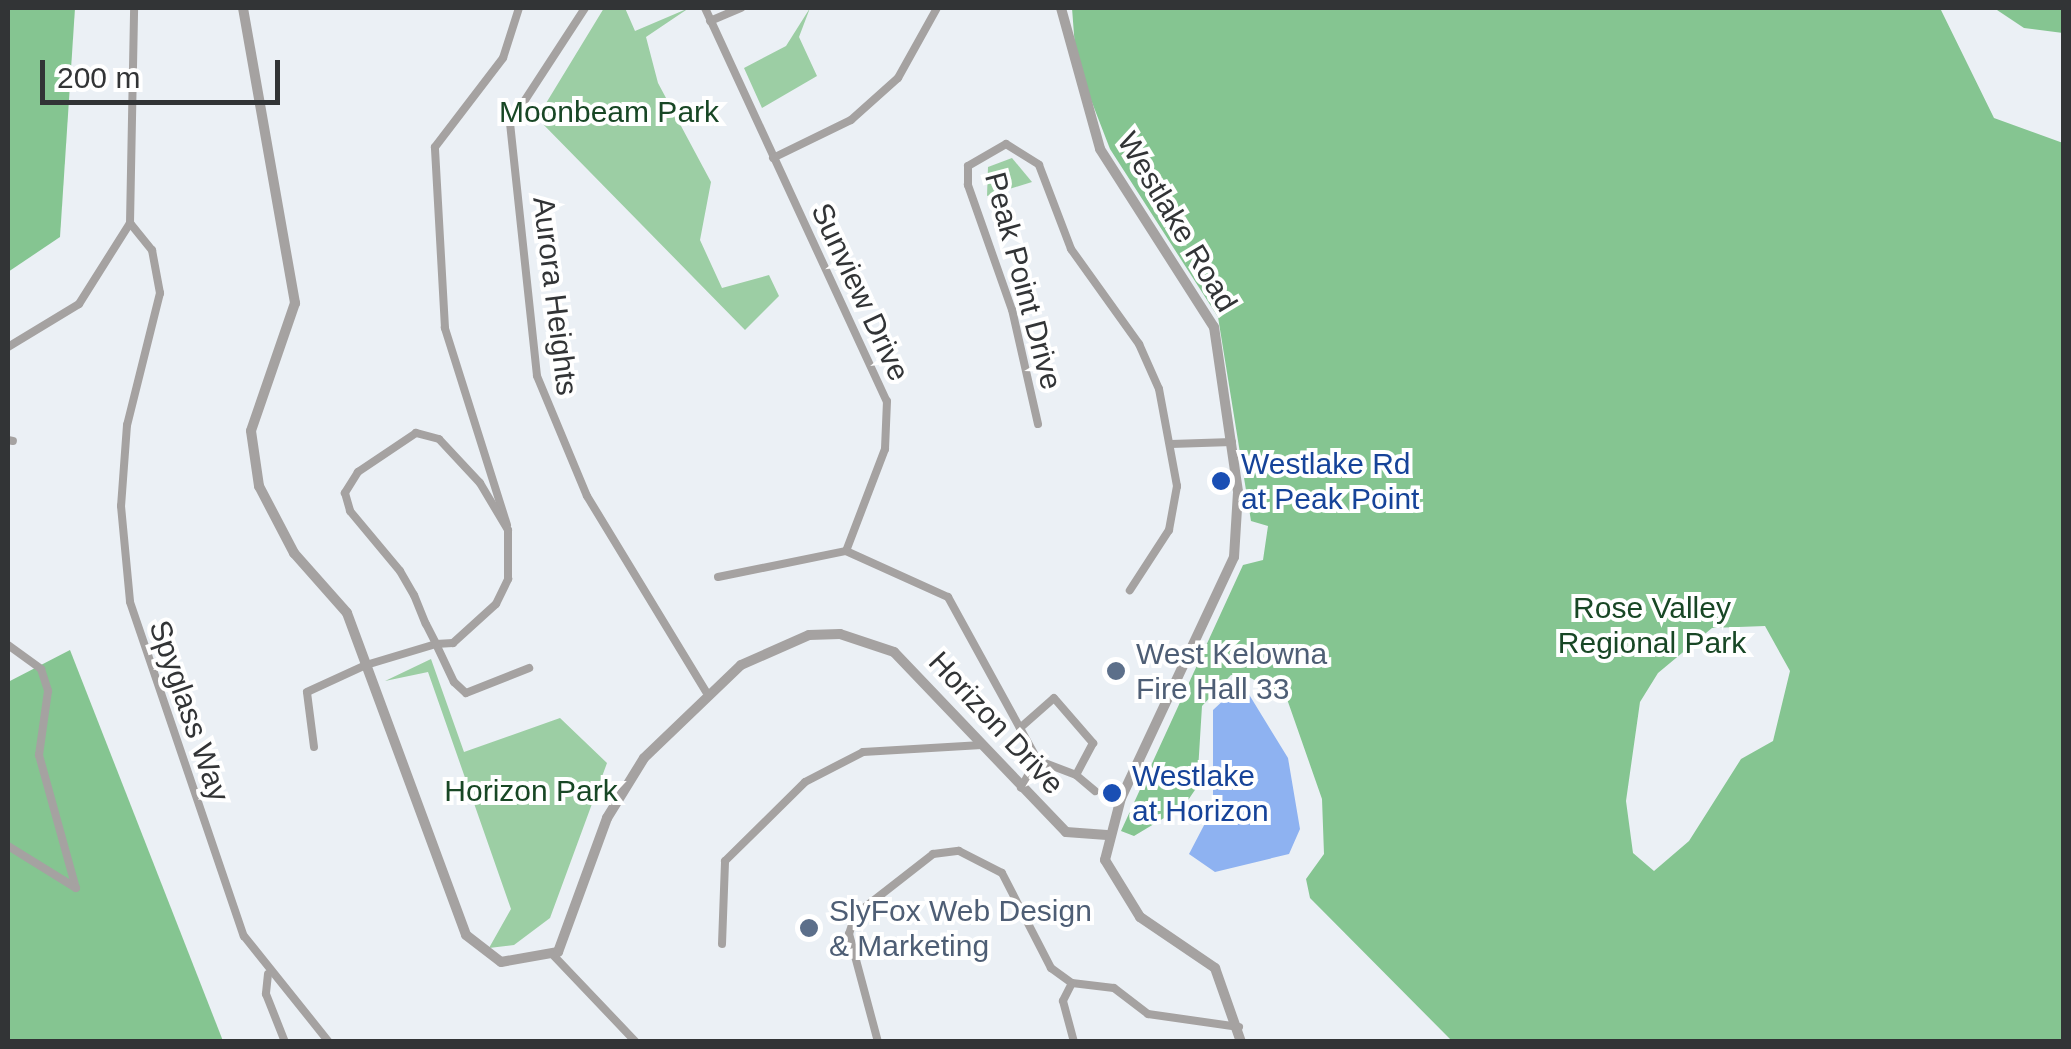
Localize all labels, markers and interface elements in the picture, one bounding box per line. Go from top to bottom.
scale bar [45,40,285,102]
text: 200 m [57,61,140,94]
park label: Moonbeam Park [499,94,719,130]
street label: Westlake Road [1109,126,1245,318]
street label: Peak Point Drive [977,168,1069,394]
street label: Aurora Heights [525,195,585,397]
street label: Sunview Drive [803,198,917,386]
place label: Westlake Rd at Peak Point [1241,446,1419,516]
marker: Westlake Rd at Peak Point [1210,470,1232,492]
park label: Rose Valley Regional Park [1558,590,1746,660]
street label: Spyglass Way [141,616,237,806]
place label: West Kelowna Fire Hall 33 [1136,636,1327,706]
street label: Horizon Drive [921,644,1071,802]
marker: West Kelowna Fire Hall 33 [1105,660,1127,682]
place label: Westlake at Horizon [1132,758,1269,828]
park label: Horizon Park [444,773,618,809]
marker: Westlake at Horizon [1101,782,1123,804]
place label: SlyFox Web Design & Marketing [829,893,1092,964]
marker: SlyFox Web Design & Marketing [798,917,820,939]

